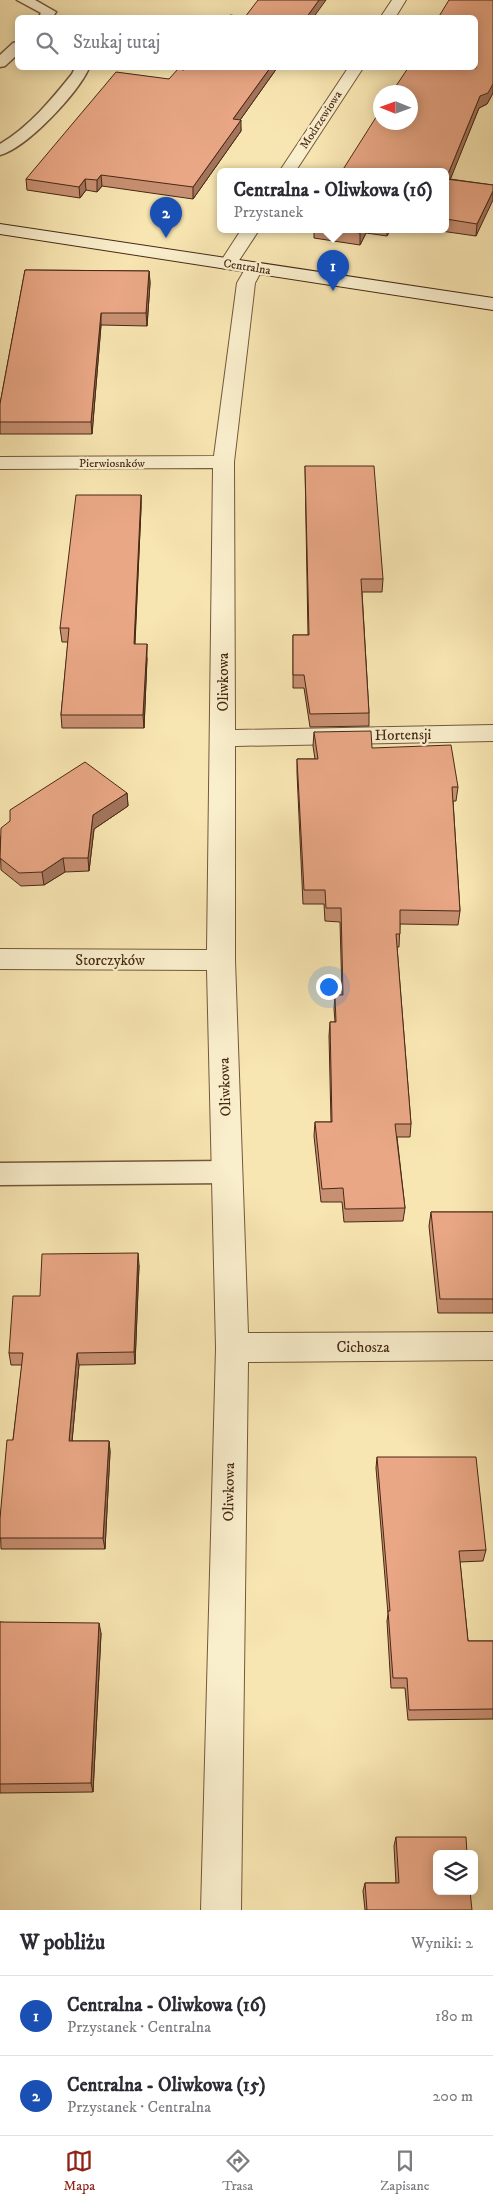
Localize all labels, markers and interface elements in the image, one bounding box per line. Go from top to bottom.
search box [15,15,478,70]
icon: search [33,29,61,57]
text: Szukaj tutaj [73,31,160,54]
north arrow [373,85,418,130]
street label: Modrzewiowa [297,87,346,152]
popup [217,168,449,233]
text: Centralna - Oliwkowa (16) [233,179,433,202]
pin: 2 [150,197,182,238]
text: Przystanek [233,202,303,222]
pin: 1 [317,250,349,291]
street label: Centralna [222,256,273,278]
street label: Pierwiosnków [79,456,145,471]
street label: Oliwkowa [214,652,233,711]
street label: Hortensji [375,725,432,745]
street label: Storczyków [75,951,145,970]
your location [316,974,342,1000]
street label: Oliwkowa [214,1057,236,1117]
street label: Cichosza [336,1338,390,1357]
street label: Oliwkowa [219,1462,239,1522]
map controls [433,1850,478,1895]
button: layers [433,1850,478,1895]
text: W pobliżu [20,1930,105,1956]
text: Wyniki: 2 [411,1933,473,1953]
text: Centralna - Oliwkowa (16) [67,1994,266,2017]
text: 1 [33,2006,39,2026]
text: 180 m [435,2006,473,2026]
text: Przystanek · Centralna [67,2017,211,2037]
text: Centralna - Oliwkowa (15) [67,2074,266,2097]
text: 2 [32,2086,40,2106]
text: 200 m [432,2086,473,2106]
text: Przystanek · Centralna [67,2097,211,2117]
tab: Mapa [64,2147,95,2195]
tab: Trasa [222,2147,253,2195]
tab: Zapisane [380,2147,429,2195]

